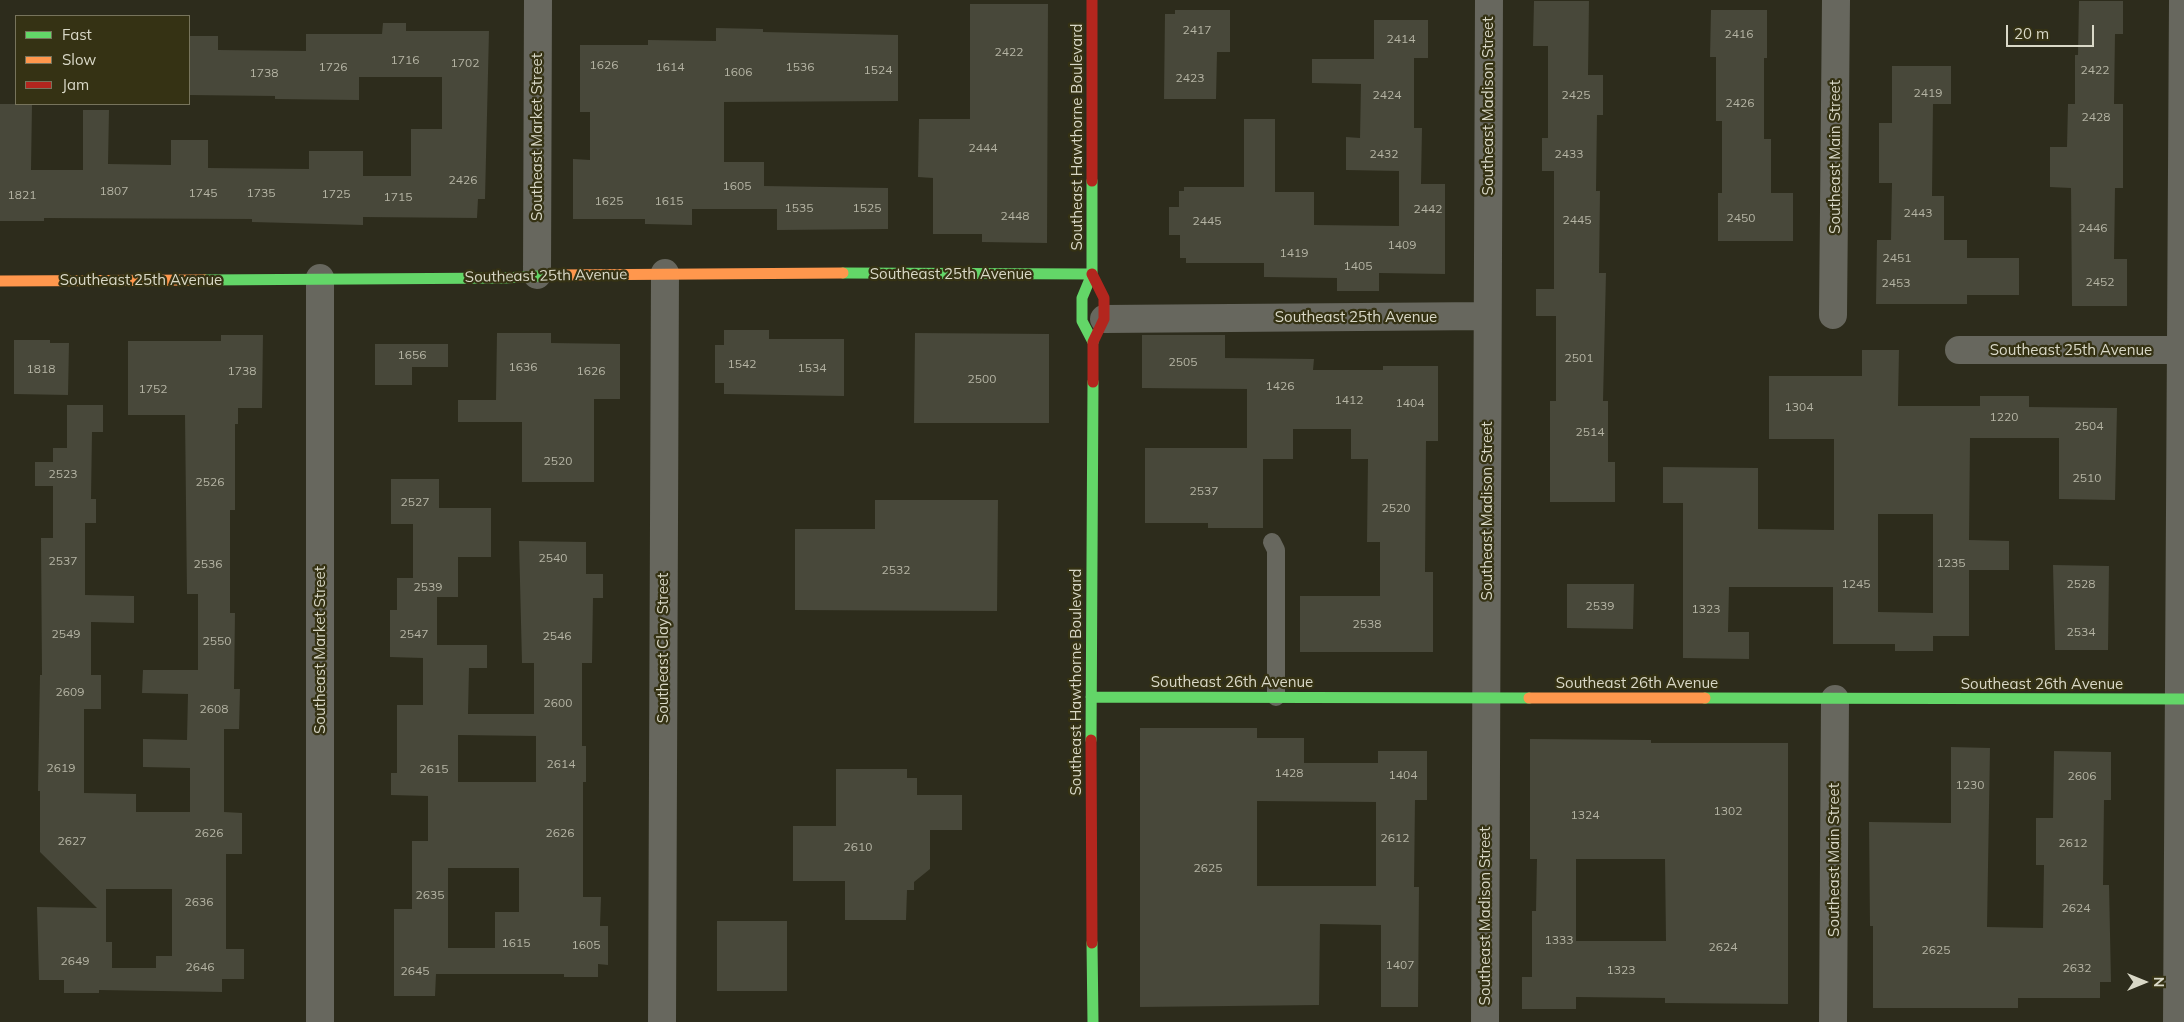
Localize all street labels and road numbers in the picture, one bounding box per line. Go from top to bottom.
street label: Southeast Madison Street [1479,17,1497,195]
street label: Southeast Hawthorne Boulevard [1068,23,1086,251]
street label: Southeast Market Street [528,53,546,221]
street label: Southeast Main Street [1826,80,1844,234]
street label: Southeast 25th Avenue [870,265,1032,283]
street label: Southeast 25th Avenue [465,266,627,286]
street label: Southeast 25th Avenue [60,271,222,289]
street label: Southeast 25th Avenue [1275,308,1437,326]
street label: Southeast 25th Avenue [1990,341,2152,359]
street label: Southeast Madison Street [1478,422,1496,600]
street label: Southeast Market Street [311,566,329,734]
street label: Southeast Hawthorne Boulevard [1067,568,1085,796]
street label: Southeast Clay Street [654,573,672,723]
street label: Southeast 26th Avenue [1151,673,1313,691]
street label: Southeast 26th Avenue [1556,674,1718,692]
street label: Southeast 26th Avenue [1961,675,2123,693]
street label: Southeast Main Street [1825,783,1843,937]
street label: Southeast Madison Street [1476,827,1494,1005]

